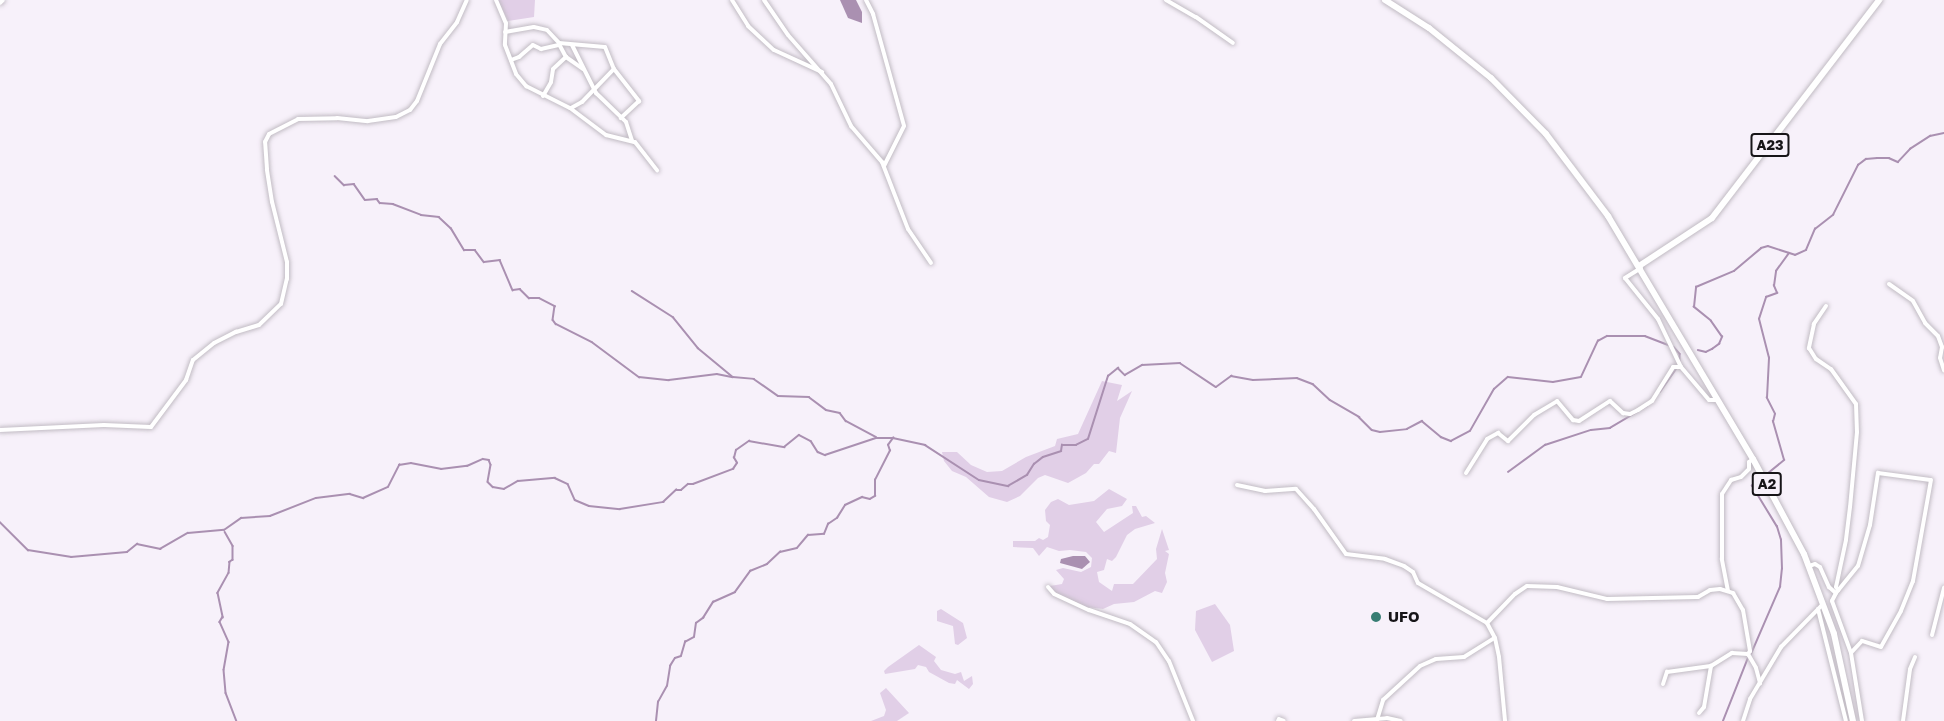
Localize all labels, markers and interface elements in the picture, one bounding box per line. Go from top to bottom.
road number: A23 [1749,134,1791,156]
road number: A2 [1750,473,1784,495]
place label: UFO [1388,608,1419,626]
marker: UFO [1369,610,1383,624]

